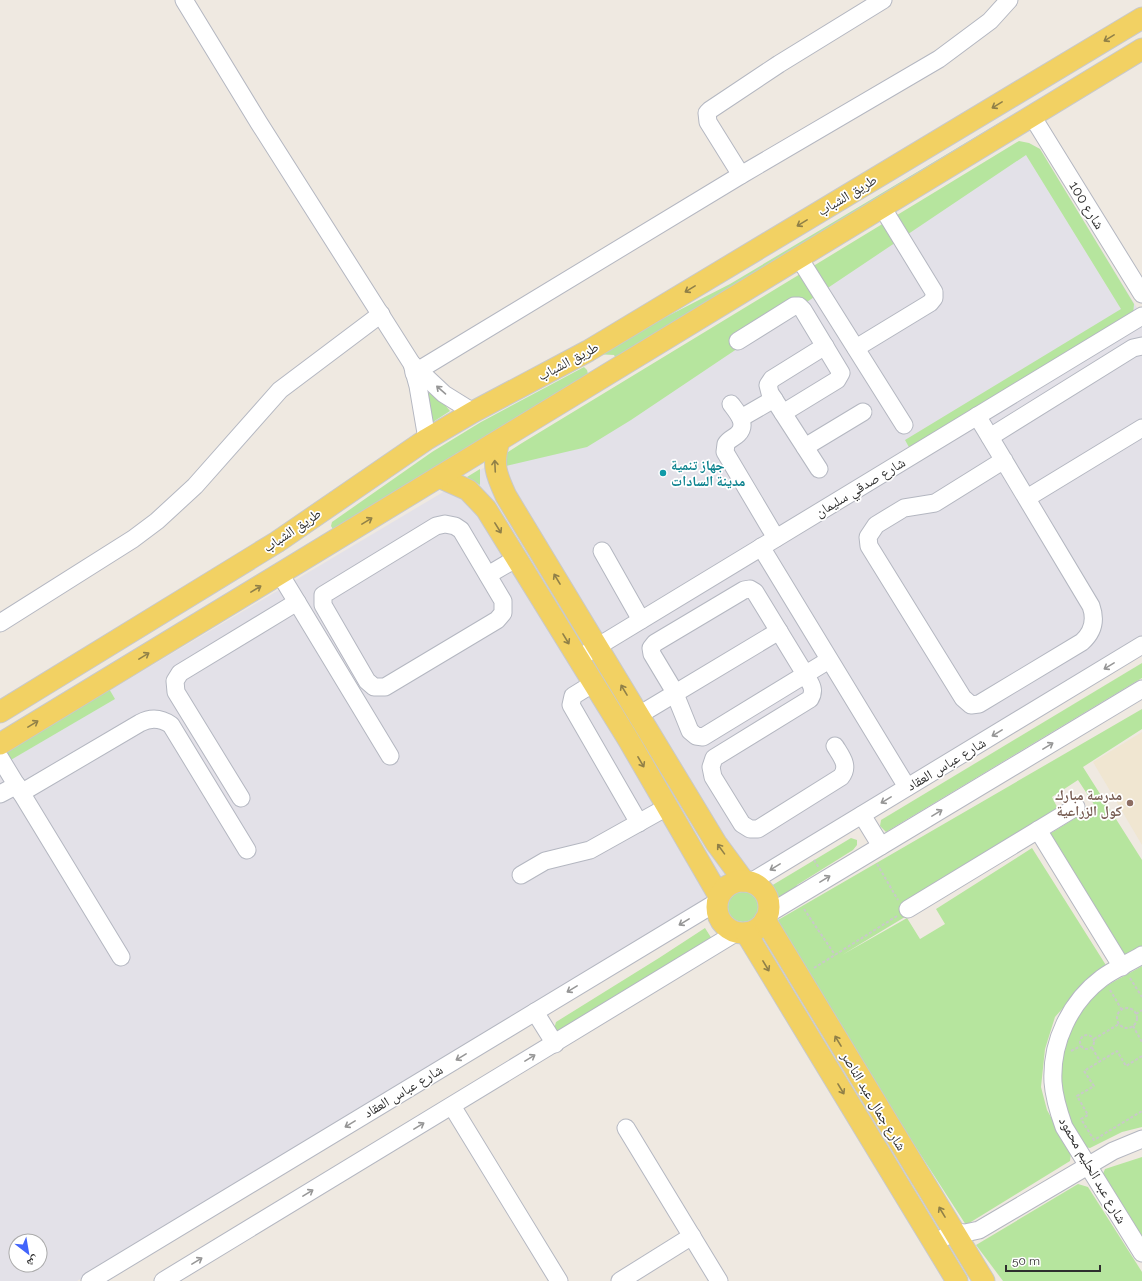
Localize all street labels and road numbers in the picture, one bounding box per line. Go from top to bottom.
street label: طريق الشباب [814,171,881,221]
street label: شارع 100 [1064,178,1108,233]
street label: طريق الشباب [535,338,602,385]
street label: شارع صدقي سليمان [812,454,910,523]
street label: طريق الشباب [260,505,325,557]
street label: شارع عباس العقاد [904,734,990,796]
street label: شارع جمال عبد الناصر [836,1048,910,1154]
street label: شارع عباس العقاد [361,1061,447,1123]
street label: شارع عبد الحليم محمود [1054,1114,1130,1227]

